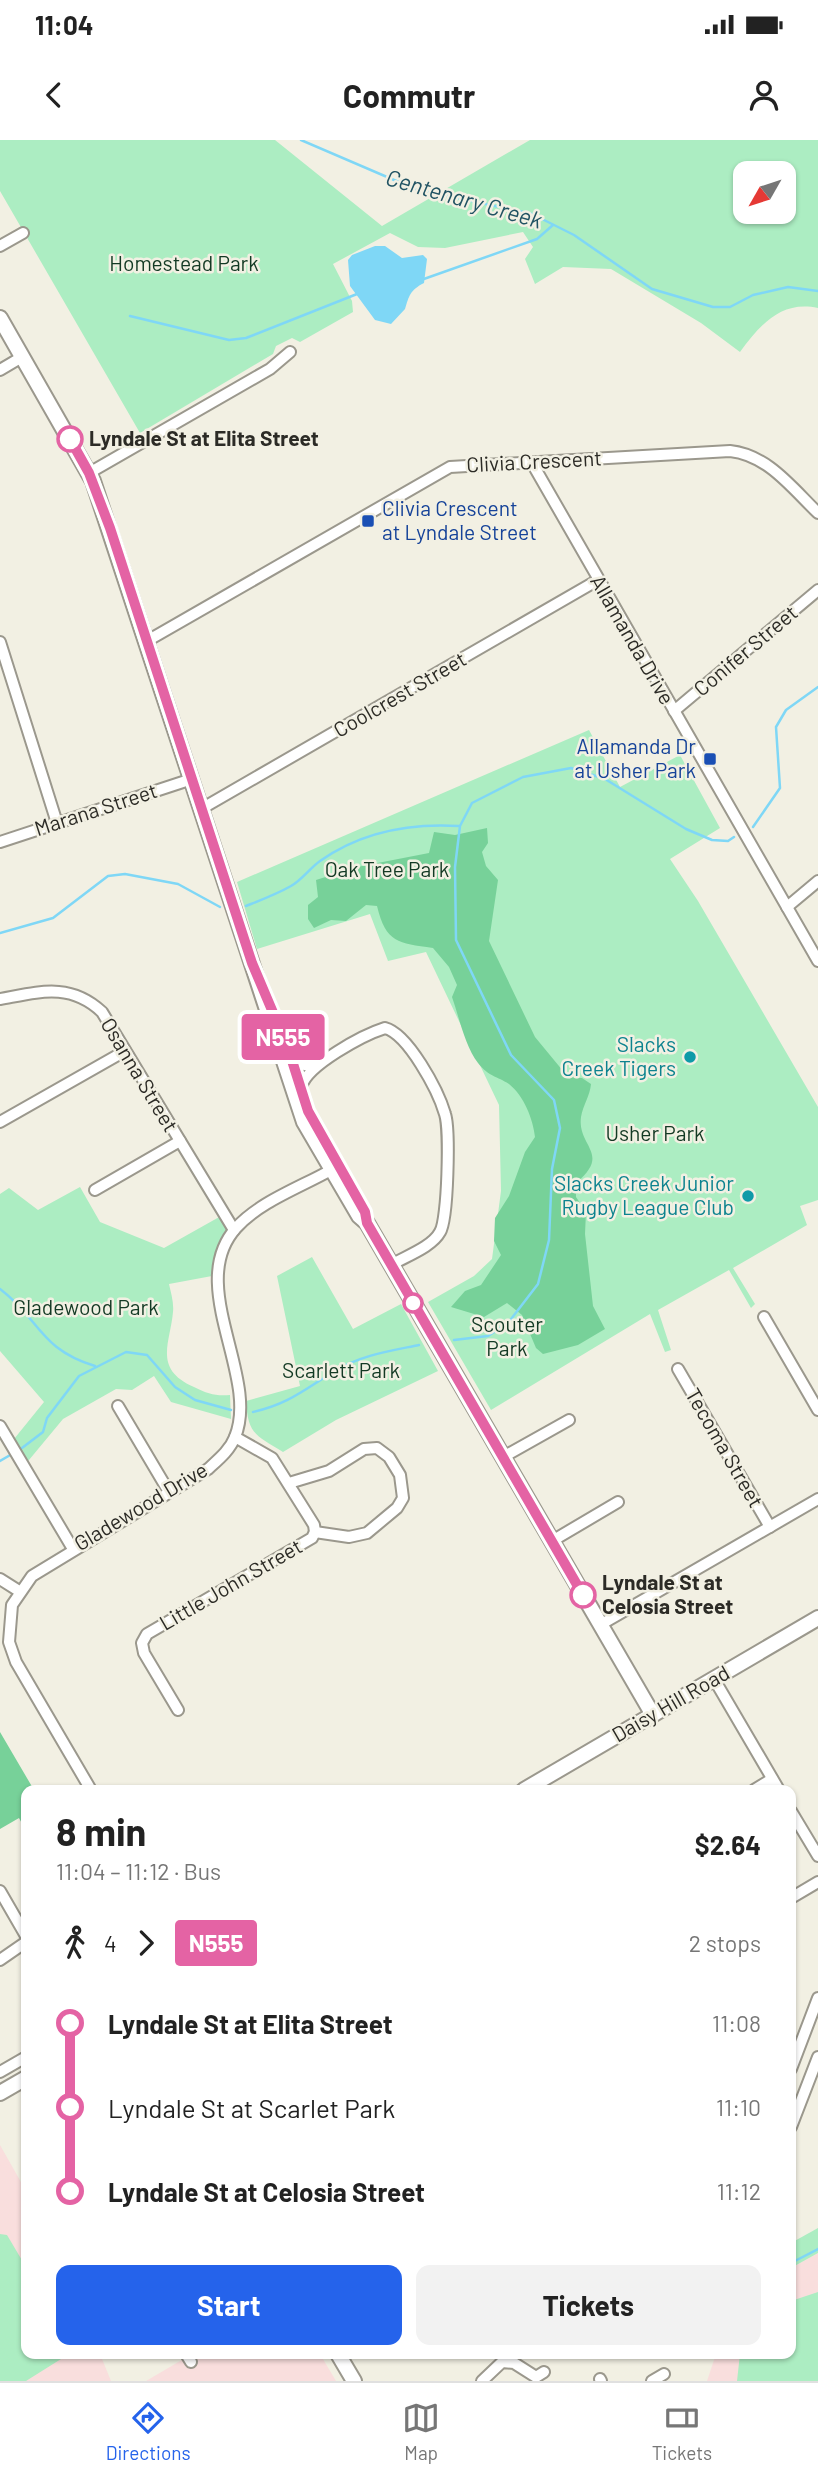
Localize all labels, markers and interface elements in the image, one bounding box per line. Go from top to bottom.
text: 11:04 [35,9,94,40]
icon: back [35,76,73,114]
text: Commutr [343,76,475,114]
icon: person [745,76,783,114]
north arrow [733,161,796,224]
map controls [733,161,796,224]
water label: Centenary Creek [383,162,546,234]
park label: Homestead Park [109,250,259,275]
place label: Lyndale St at Elita Street [89,425,319,450]
marker: Lyndale St at Elita Street [57,426,83,452]
street label: Clivia Crescent [466,444,602,477]
place label: Clivia Crescent at Lyndale Street [382,495,537,544]
marker: Clivia Crescent at Lyndale Street [360,513,376,529]
street label: Allamanda Drive [586,570,681,709]
street label: Conifer Street [688,599,802,700]
street label: Coolcrest Street [328,646,470,742]
place label: Allamanda Dr at Usher Park [574,733,696,782]
marker: Allamanda Dr at Usher Park [702,751,718,767]
street label: Marana Street [31,777,160,840]
park label: Oak Tree Park [325,856,449,881]
street label: Osanna Street [96,1013,184,1136]
line badge: N555 [234,1014,332,1060]
text: N555 [256,1022,310,1051]
place label: Slacks Creek Tigers [561,1031,676,1080]
marker: Slacks Creek Tigers [682,1049,698,1065]
park label: Usher Park [605,1120,705,1145]
place label: Slacks Creek Junior Rugby League Club [554,1170,734,1219]
marker: Slacks Creek Junior Rugby League Club [740,1188,756,1204]
unlabelled marker [403,1293,423,1313]
park label: Gladewood Park [13,1294,159,1319]
park label: Scouter Park [471,1311,543,1360]
park label: Scarlett Park [282,1357,400,1382]
street label: Tecoma Street [681,1383,770,1511]
street label: Gladewood Drive [69,1456,211,1555]
street label: Little John Street [154,1533,306,1635]
place label: Lyndale St at Celosia Street [602,1569,733,1618]
marker: Lyndale St at Celosia Street [570,1582,596,1608]
street label: Daisy Hill Road [607,1659,734,1746]
text: 8 min [56,1808,146,1854]
text: $2.64 [695,1829,761,1860]
text: 11:04 – 11:12 · Bus [56,1857,221,1885]
icon: walk [56,1924,94,1962]
icon: forward [127,1924,165,1962]
text: N555 [189,1928,243,1957]
text: 4 [104,1929,117,1957]
text: 2 stops [689,1929,761,1957]
text: Lyndale St at Elita Street [108,2008,393,2039]
text: 11:08 [712,2009,761,2037]
text: Lyndale St at Scarlet Park [108,2092,395,2123]
text: 11:10 [716,2093,761,2121]
text: Lyndale St at Celosia Street [108,2176,425,2207]
text: 11:12 [717,2177,761,2205]
button: Start [56,2265,402,2345]
button: Tickets [416,2265,761,2345]
tab: Directions [106,2399,191,2464]
tab: Map [402,2399,440,2464]
tab: Tickets [652,2399,712,2464]

